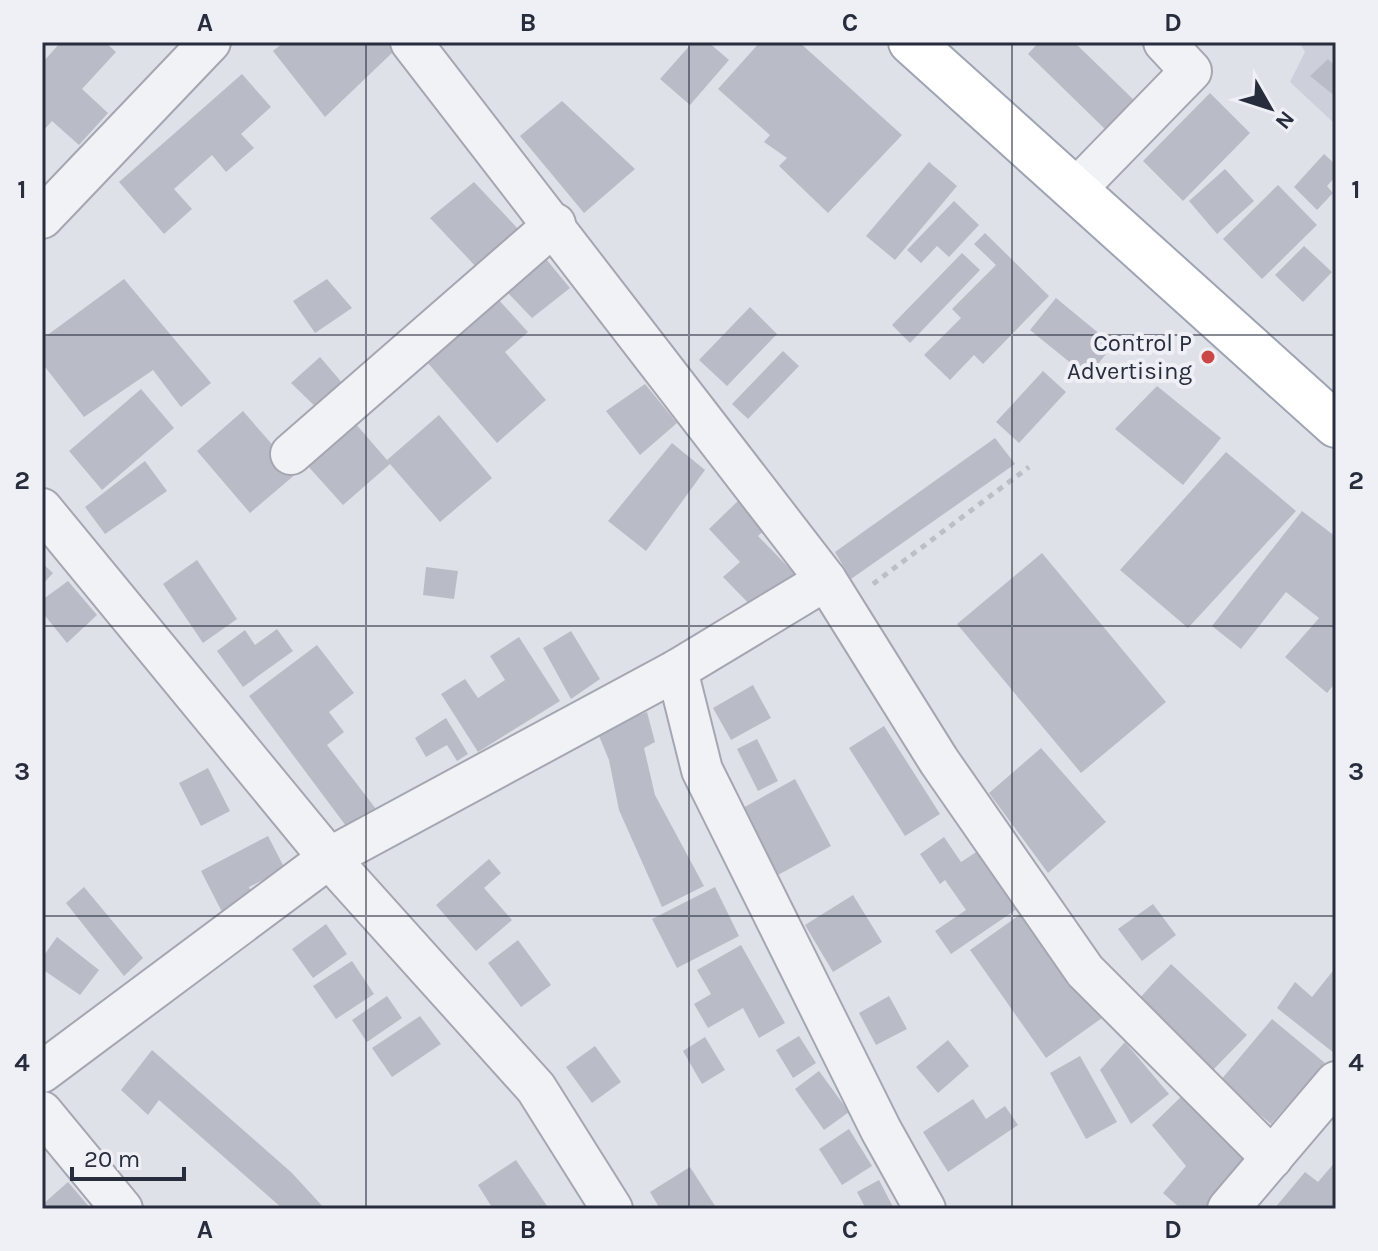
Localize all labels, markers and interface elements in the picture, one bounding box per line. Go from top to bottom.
text: A [197,7,213,38]
text: B [520,7,536,38]
text: C [842,7,858,38]
text: D [1164,7,1182,38]
north arrow [1230,68,1310,148]
text: N [1270,106,1300,134]
text: 1 [17,174,27,205]
text: 1 [1351,174,1361,205]
place label: Control P Advertising [1067,329,1192,385]
marker: Control P Advertising [1199,348,1217,366]
text: 2 [14,465,30,496]
text: 2 [1348,465,1364,496]
text: 3 [14,756,30,787]
text: 3 [1348,756,1364,787]
text: 4 [14,1047,30,1078]
text: 4 [1348,1047,1364,1078]
scale bar [72,1131,184,1181]
text: 20 m [84,1145,140,1173]
text: A [197,1214,213,1245]
text: B [520,1214,536,1245]
text: C [842,1214,858,1245]
text: D [1164,1214,1182,1245]

